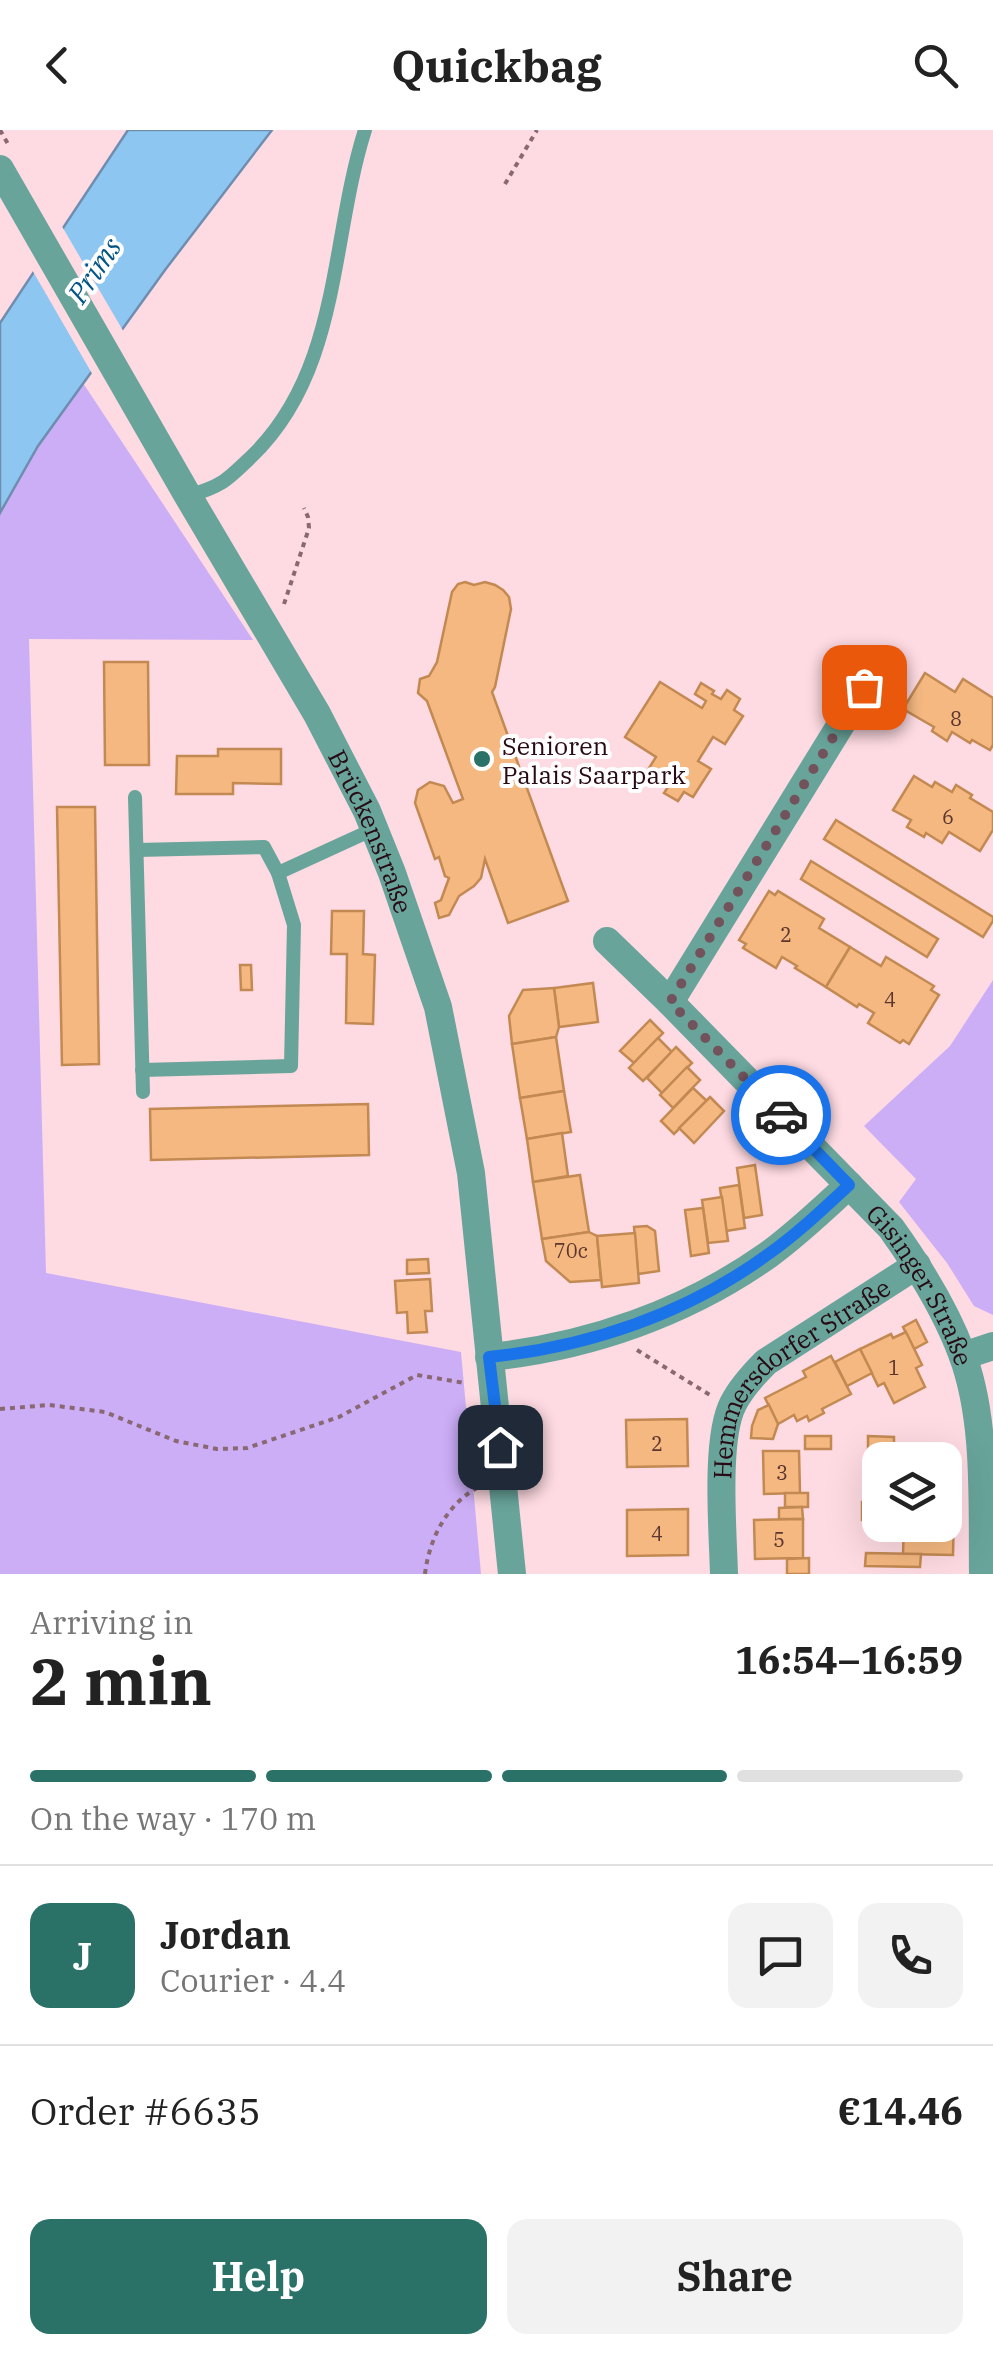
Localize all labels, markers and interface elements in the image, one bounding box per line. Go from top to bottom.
text: Quickbag [391,36,602,94]
icon: back [30,38,85,93]
icon: search [908,38,963,93]
water label: Prims [58,230,130,311]
pin [822,645,907,730]
icon: bag [837,660,892,715]
house number: 8 [950,705,962,732]
place label: Senioren Palais Saarpark [502,729,686,791]
street label: Brückenstraße [321,744,421,917]
marker: Senioren Palais Saarpark [471,748,493,770]
house number: 6 [942,803,954,830]
house number: 2 [780,921,792,948]
house number: 4 [884,986,896,1013]
courier [731,1065,831,1165]
icon: car [754,1088,809,1143]
street label: Gisinger Straße [860,1197,981,1370]
house number: 70c [554,1237,588,1264]
street label: Hemmersdorfer Straße [705,1270,896,1480]
house number: 1 [888,1354,900,1381]
pin [458,1405,543,1490]
icon: home [473,1420,528,1475]
house number: 2 [651,1430,663,1457]
map controls [862,1442,962,1542]
button: layers [862,1442,962,1542]
house number: 3 [776,1459,788,1486]
house number: 4 [651,1520,663,1547]
house number: 5 [773,1526,785,1553]
text: Arriving in [30,1601,193,1643]
text: 16:54–16:59 [735,1635,963,1684]
text: 2 min [30,1638,212,1723]
text: On the way · 170 m [30,1797,316,1839]
button: chat [728,1903,833,2008]
button: phone [858,1903,963,2008]
text: Jordan [160,1910,291,1959]
text: J [73,1931,92,1980]
text: Courier · 4.4 [160,1959,346,2001]
text: Order #6635 [30,2086,261,2135]
text: €14.46 [837,2086,963,2135]
button: Help [30,2219,487,2334]
button: Share [507,2219,963,2334]

